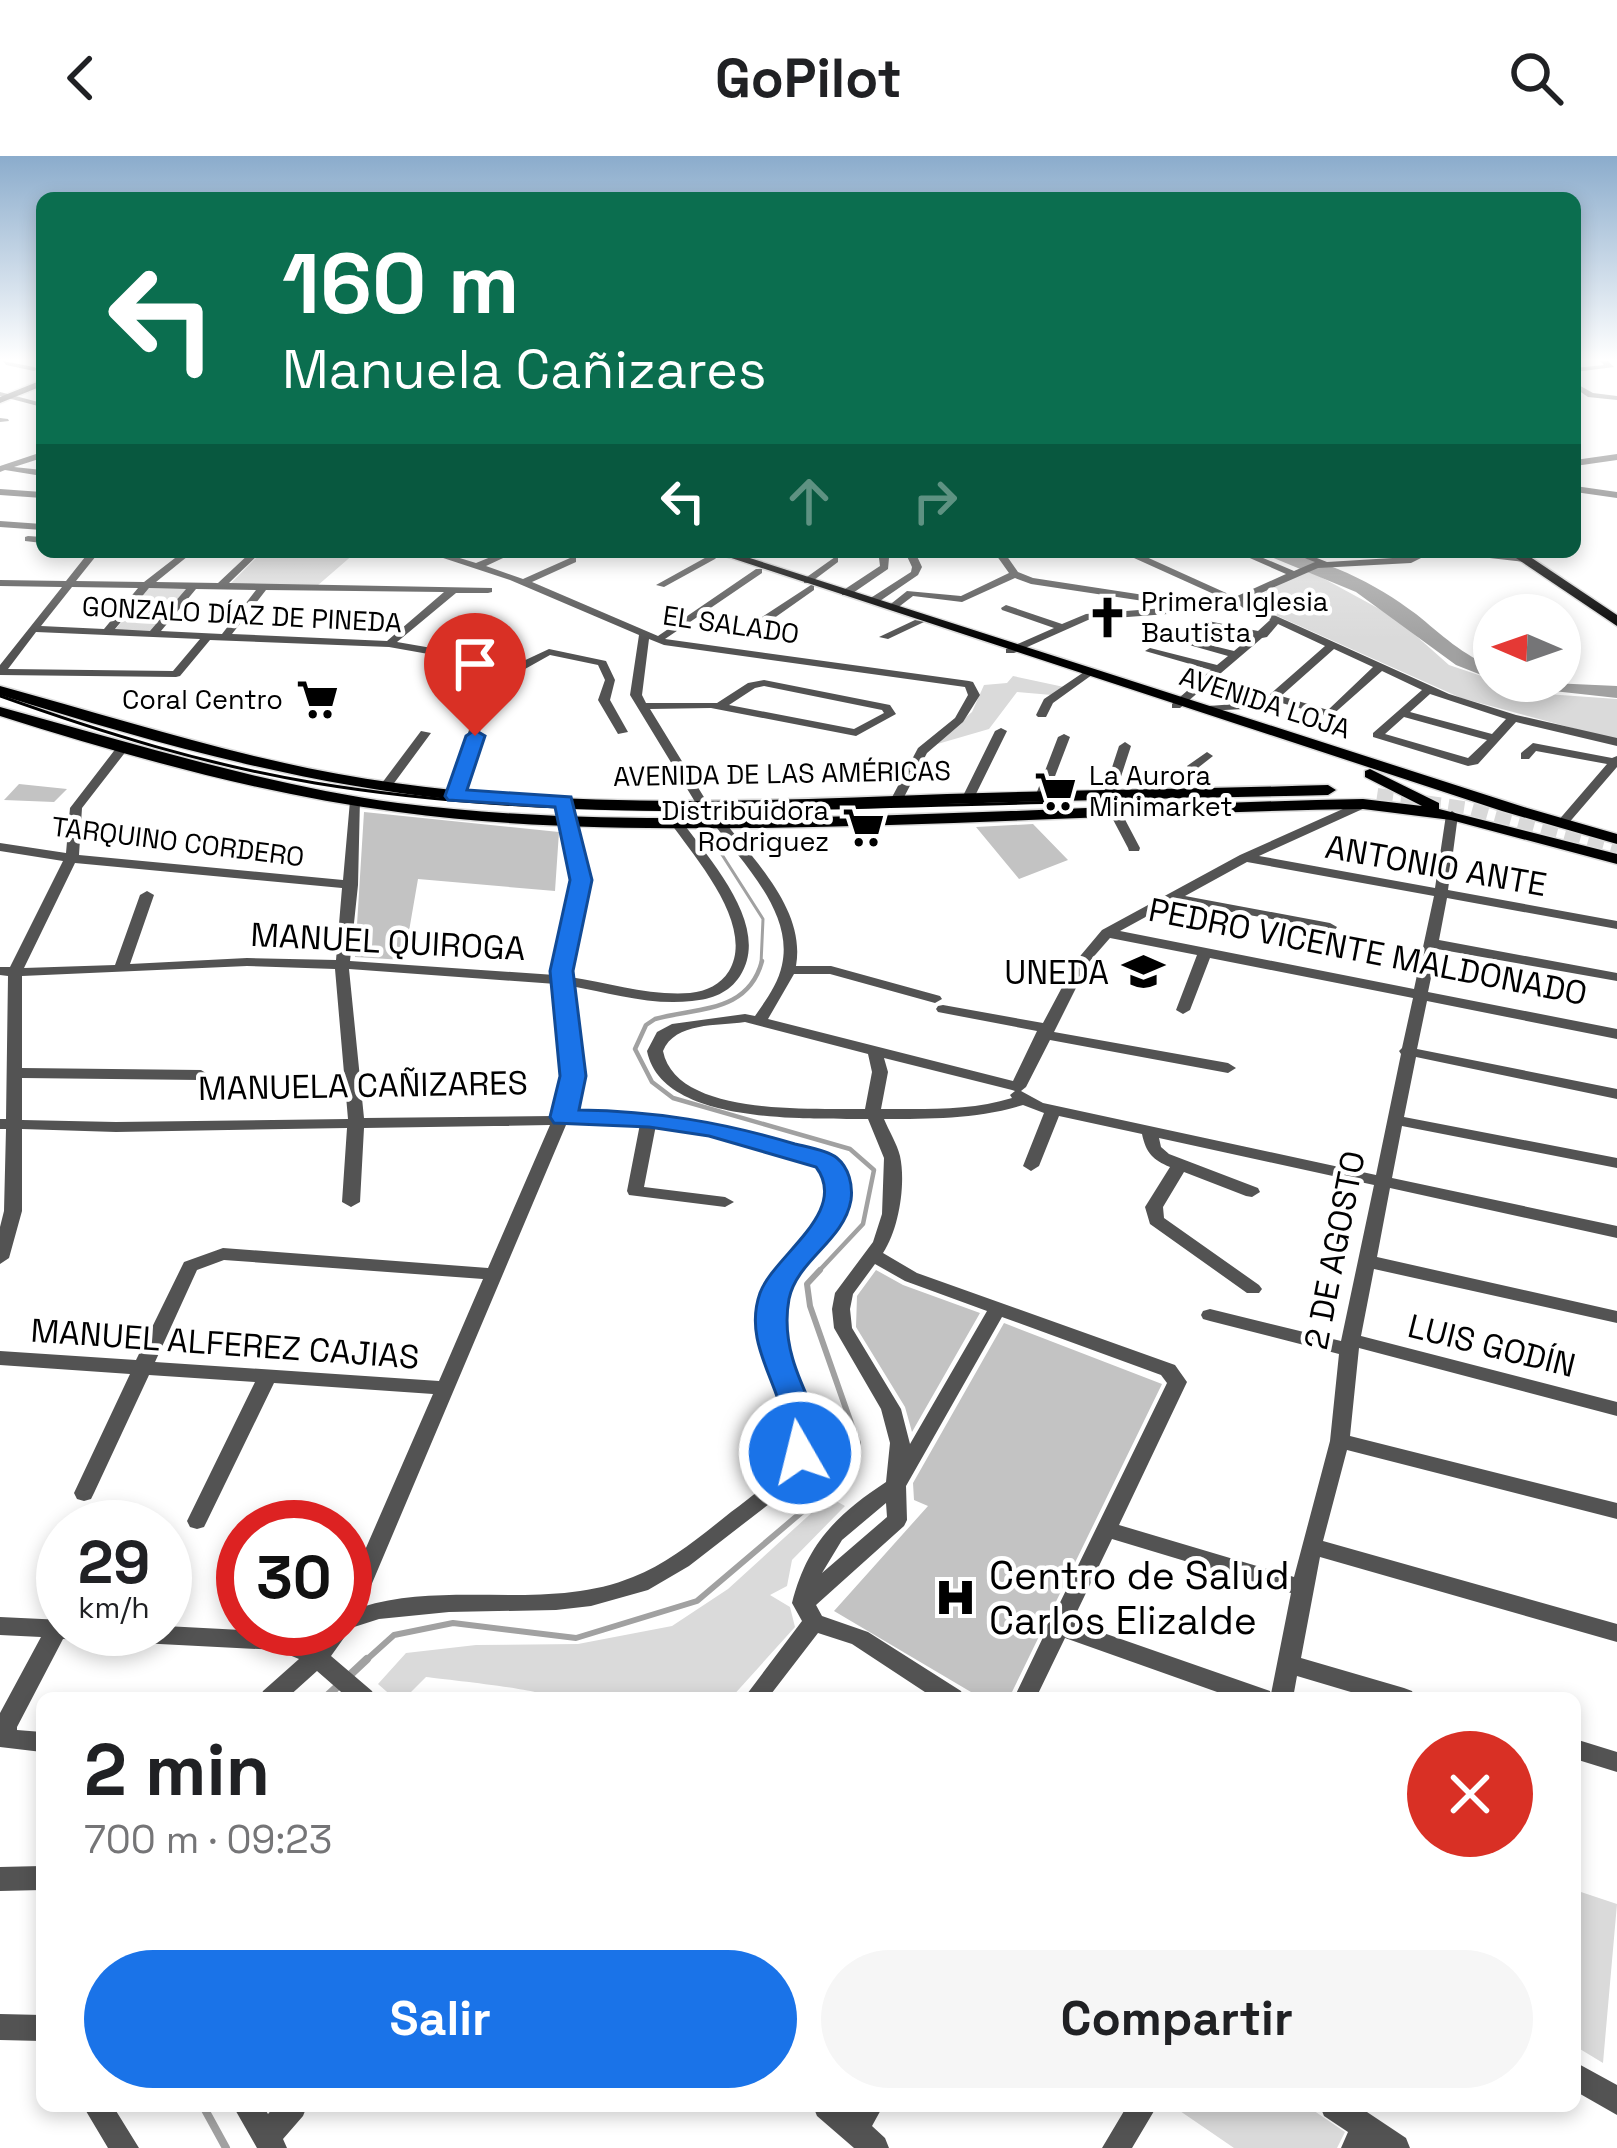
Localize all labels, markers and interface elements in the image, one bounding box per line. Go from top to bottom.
text: GoPilot [715,44,902,113]
icon: back [48,45,114,111]
icon: search [1503,45,1569,111]
text: 160 m [282,230,519,338]
icon: left [84,240,240,396]
text: Manuela Cañizares [282,335,767,404]
icon: left [650,468,716,534]
icon: ahead [776,468,842,534]
icon: right [902,468,968,534]
place label: Primera Iglesia Bautista [1141,584,1328,650]
street label: GONZALO DÍAZ DE PINEDA [81,589,403,640]
north arrow [1473,594,1581,702]
map controls [1473,594,1581,702]
church icon: Primera Iglesia Bautista [1084,595,1130,641]
street label: EL SALADO [661,598,802,651]
pin [424,613,526,736]
icon: arrive [442,631,508,697]
street label: AVENIDA LOJA [1175,658,1355,747]
supermarket icon: Coral Centro [294,677,340,723]
place label: Coral Centro [122,682,283,717]
street label: AVENIDA DE LAS AMÉRICAS [613,753,951,794]
place label: La Aurora Minimarket [1089,758,1233,824]
supermarket icon: La Aurora Minimarket [1032,769,1078,815]
place label: Distribuidora Rodriguez [662,793,829,859]
supermarket icon: Distribuidora Rodriguez [840,804,886,850]
street label: TARQUINO CORDERO [50,809,306,874]
street label: ANTONIO ANTE [1322,826,1550,906]
street label: PEDRO VICENTE MALDONADO [1145,889,1591,1015]
street label: MANUEL QUIROGA [250,914,526,970]
school or university icon: UNEDA [1120,949,1166,995]
place label: UNEDA [1004,952,1109,994]
street label: MANUELA CAÑIZARES [198,1062,528,1110]
street label: 2 DE AGOSTO [1295,1148,1375,1353]
street label: LUIS GODÍN [1404,1305,1580,1387]
street label: MANUEL ALFEREZ CAJIAS [29,1309,421,1379]
position arrow [737,1390,863,1516]
speed limit sign: 30 [216,1500,372,1656]
text: 29 [78,1524,150,1601]
place label: Centro de Salud Carlos Elizalde [989,1551,1290,1645]
hospital icon: Centro de Salud Carlos Elizalde [932,1574,978,1620]
text: km/h [78,1588,150,1627]
text: 2 min [84,1724,270,1816]
button: close [1407,1731,1533,1857]
text: 700 m · 09:23 [84,1815,332,1864]
button: Salir [84,1950,797,2088]
button: Compartir [821,1950,1533,2088]

